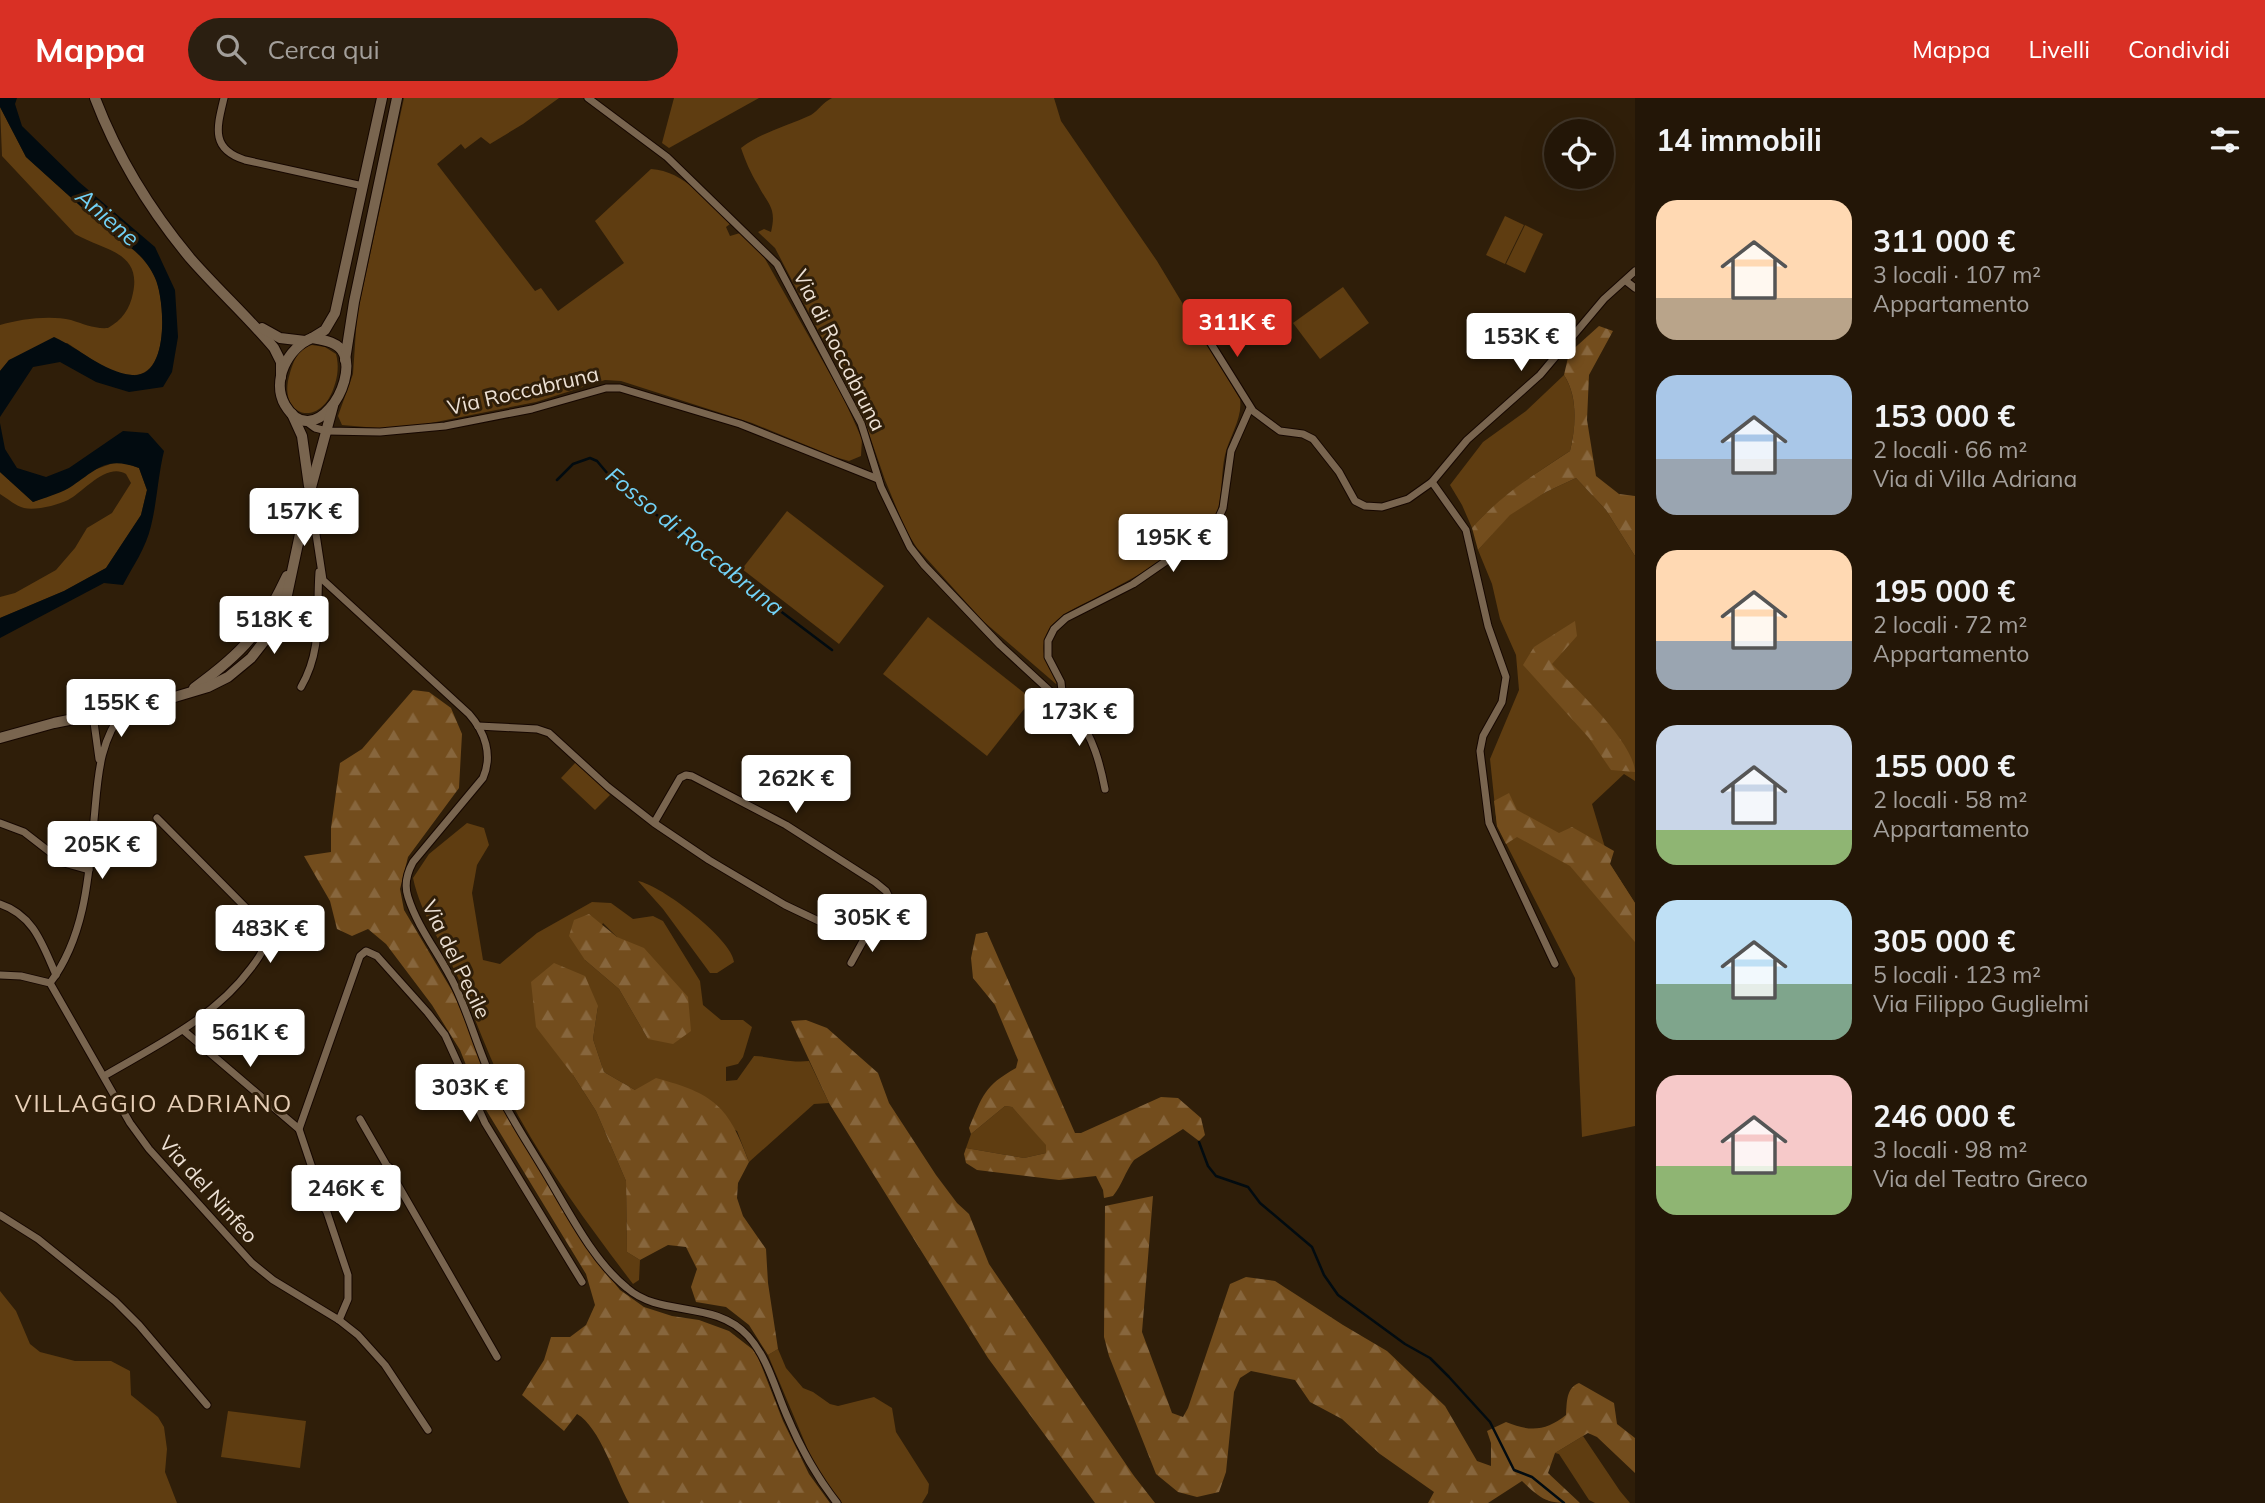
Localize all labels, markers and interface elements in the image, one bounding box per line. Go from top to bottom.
search box [188,18,678,81]
text: Mappa [35,29,146,70]
icon: search [212,30,250,68]
text: Cerca qui [268,33,380,66]
text: Mappa [1912,34,1990,64]
text: Livelli [2028,34,2090,64]
text: Condividi [2128,34,2230,64]
map controls [1544,119,1614,189]
button: locate [1544,119,1614,189]
text: 14 immobili [1656,121,1822,159]
icon: filters [2206,121,2244,159]
water label: Aniene [70,181,146,252]
text: 311 000 € [1873,222,2015,260]
icon: home [1712,228,1796,312]
text: 3 locali · 107 m² [1873,260,2041,289]
street label: Via di Roccabruna [788,265,892,435]
text: Appartamento [1873,289,2029,318]
pin: 311K € [1180,300,1294,359]
text: 311K € [1199,307,1275,336]
pin: 153K € [1464,314,1578,373]
text: 153K € [1483,321,1559,350]
street label: Via Roccabruna [445,360,601,420]
text: 153 000 € [1873,397,2015,435]
icon: home [1712,403,1796,487]
text: 2 locali · 66 m² [1873,435,2027,464]
water label: Fosso di Roccabruna [600,460,790,622]
text: Via di Villa Adriana [1873,464,2077,493]
pin: 157K € [247,489,361,548]
text: 157K € [266,496,342,525]
pin: 195K € [1116,514,1230,574]
text: 195K € [1135,522,1211,551]
text: 195 000 € [1873,572,2015,610]
icon: home [1712,578,1796,662]
pin: 518K € [217,596,331,656]
text: 518K € [236,604,312,633]
text: 2 locali · 72 m² [1873,610,2027,639]
text: Appartamento [1873,639,2029,668]
pin: 155K € [64,680,178,739]
text: 155K € [83,687,159,716]
pin: 173K € [1022,688,1136,748]
text: 173K € [1041,696,1117,725]
text: 155 000 € [1873,747,2015,785]
icon: home [1712,753,1796,837]
pin: 262K € [739,756,853,815]
text: 262K € [758,763,834,792]
text: 2 locali · 58 m² [1873,785,2027,814]
text: Appartamento [1873,814,2029,843]
pin: 205K € [45,822,159,881]
text: 205K € [64,829,140,858]
pin: 305K € [815,894,929,954]
street label: Via del Pecile [417,895,497,1023]
text: 305K € [834,902,910,931]
pin: 483K € [213,906,327,965]
text: 483K € [232,913,308,942]
text: 305 000 € [1873,922,2015,960]
icon: home [1712,928,1796,1012]
text: 5 locali · 123 m² [1873,960,2041,989]
text: Via Filippo Guglielmi [1873,989,2089,1018]
pin: 561K € [193,1010,307,1069]
text: 561K € [212,1017,288,1046]
pin: 303K € [413,1065,527,1124]
text: 303K € [432,1072,508,1101]
district label: VILLAGGIO ADRIANO [15,1088,293,1118]
text: 246 000 € [1873,1097,2015,1135]
icon: home [1712,1103,1796,1187]
street label: Via del Ninfeo [154,1130,264,1248]
text: 3 locali · 98 m² [1873,1135,2027,1164]
text: Via del Teatro Greco [1873,1164,2088,1193]
pin: 246K € [289,1166,403,1225]
text: 246K € [308,1173,384,1202]

